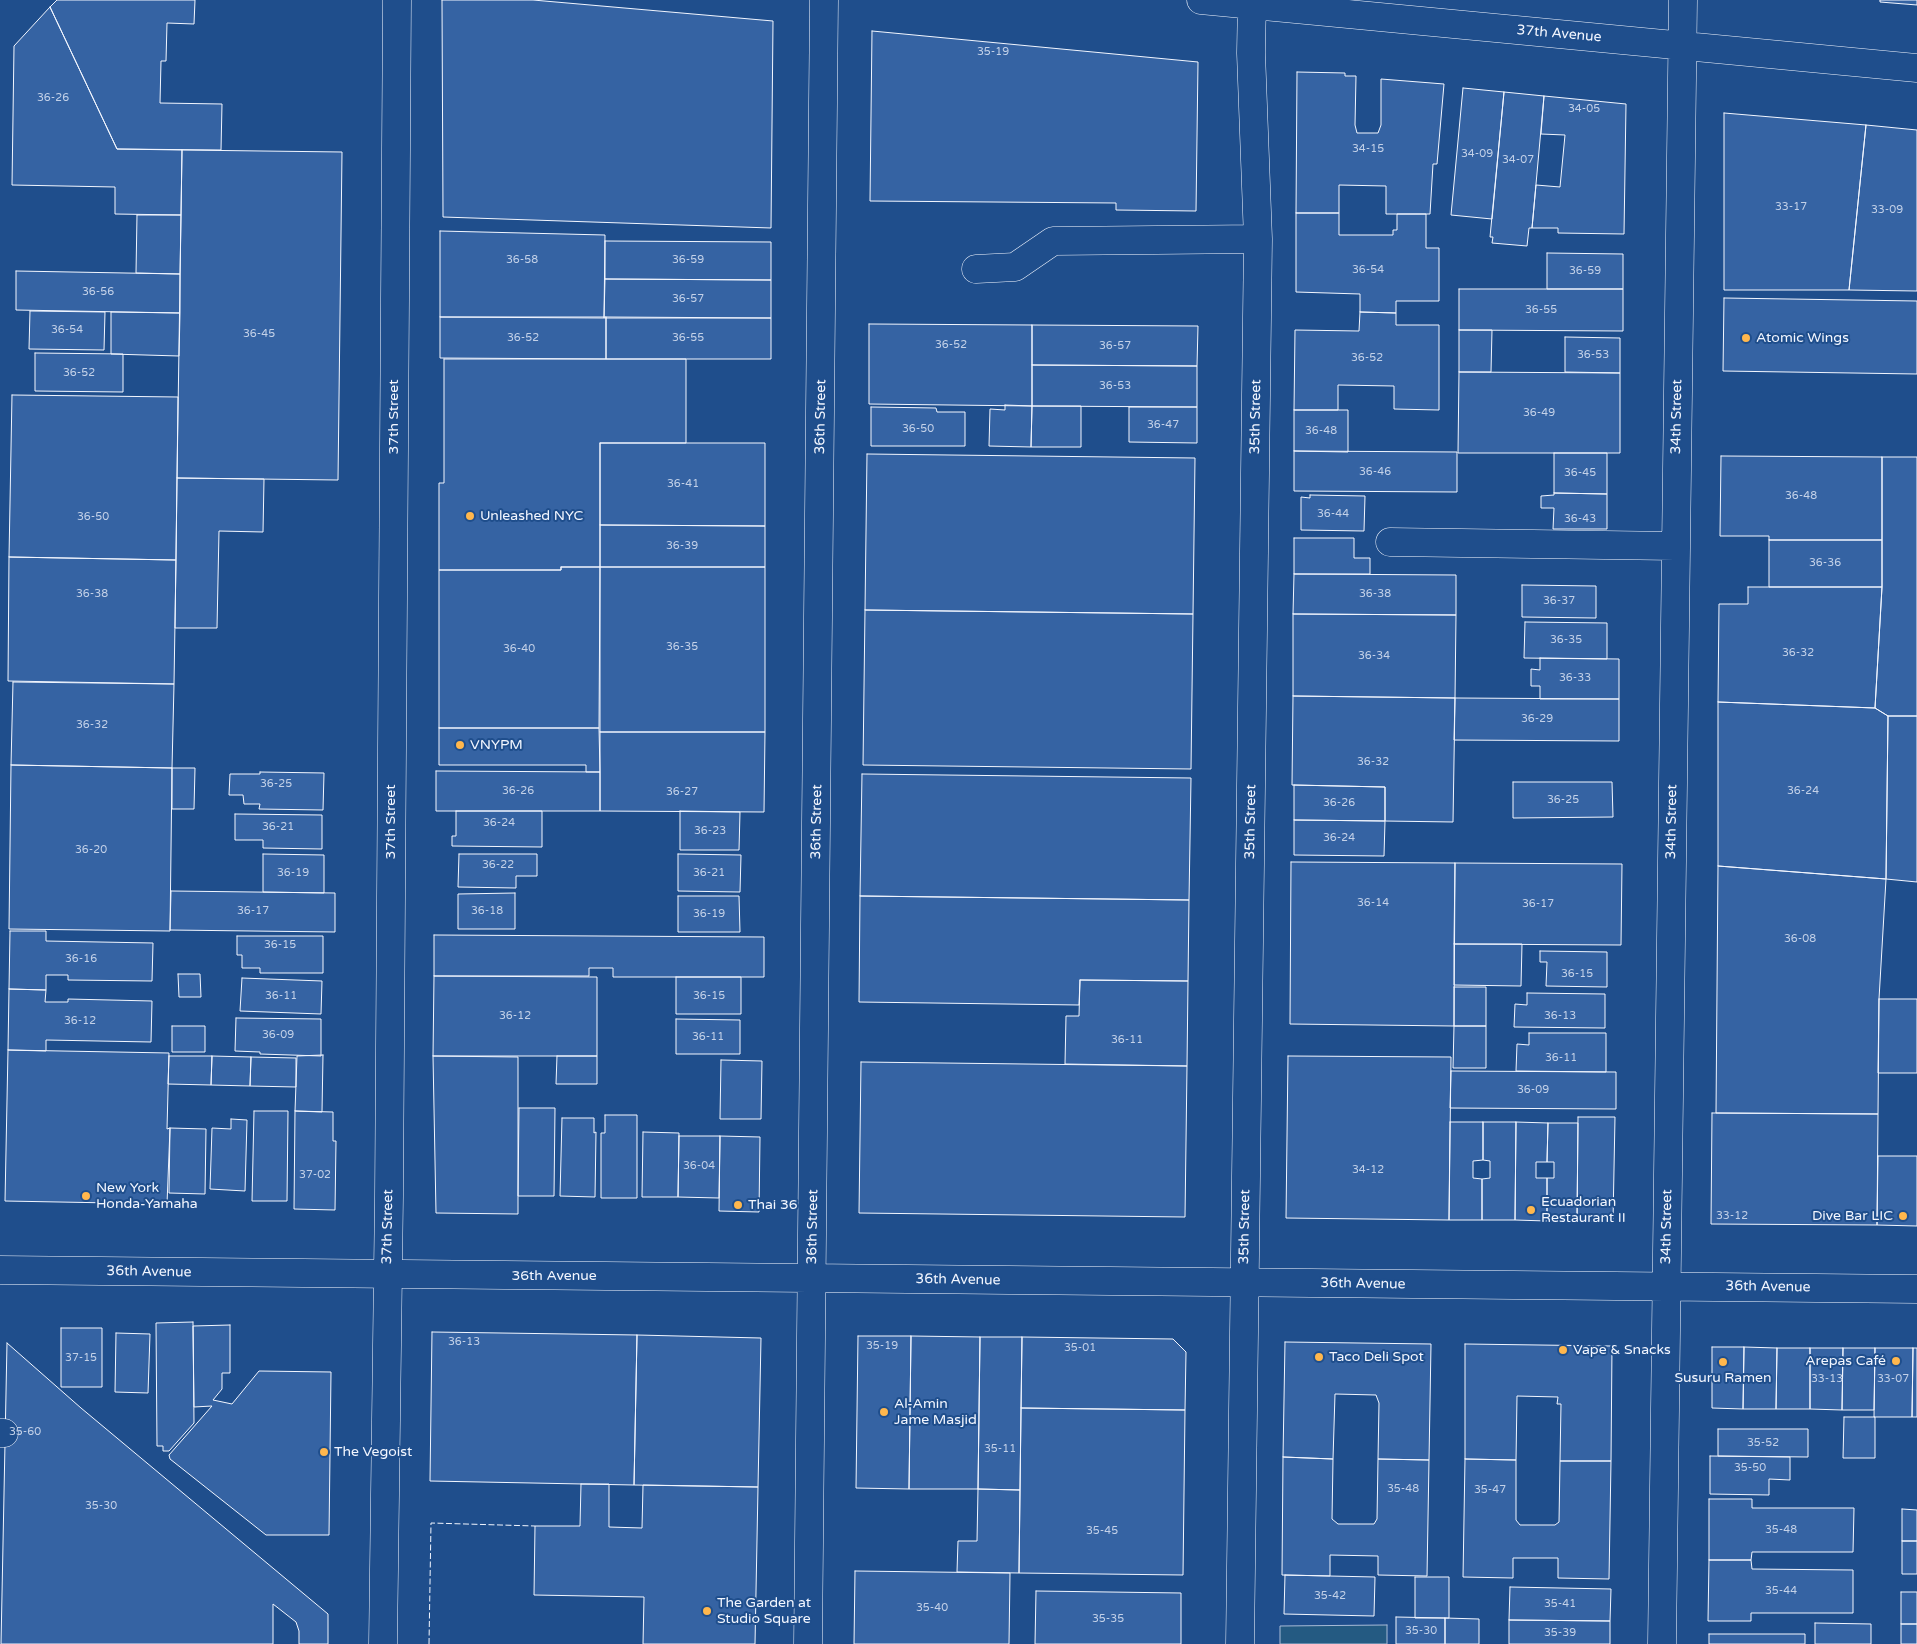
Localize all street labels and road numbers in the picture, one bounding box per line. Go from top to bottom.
street label: 37th Avenue [1516,22,1602,46]
street label: 37th Street [386,379,402,455]
street label: 36th Street [812,379,830,455]
street label: 35th Street [1247,379,1265,455]
street label: 34th Street [1668,379,1686,455]
street label: 37th Street [383,784,399,860]
street label: 36th Street [808,784,826,860]
street label: 35th Street [1242,784,1260,860]
street label: 34th Street [1663,784,1681,860]
street label: 37th Street [379,1189,397,1265]
street label: 36th Street [804,1189,822,1265]
street label: 35th Street [1236,1189,1254,1265]
street label: 34th Street [1658,1189,1676,1265]
street label: 36th Avenue [106,1263,192,1281]
street label: 36th Avenue [511,1268,597,1284]
street label: 36th Avenue [915,1271,1001,1289]
street label: 36th Avenue [1320,1275,1406,1293]
street label: 36th Avenue [1725,1278,1811,1296]

